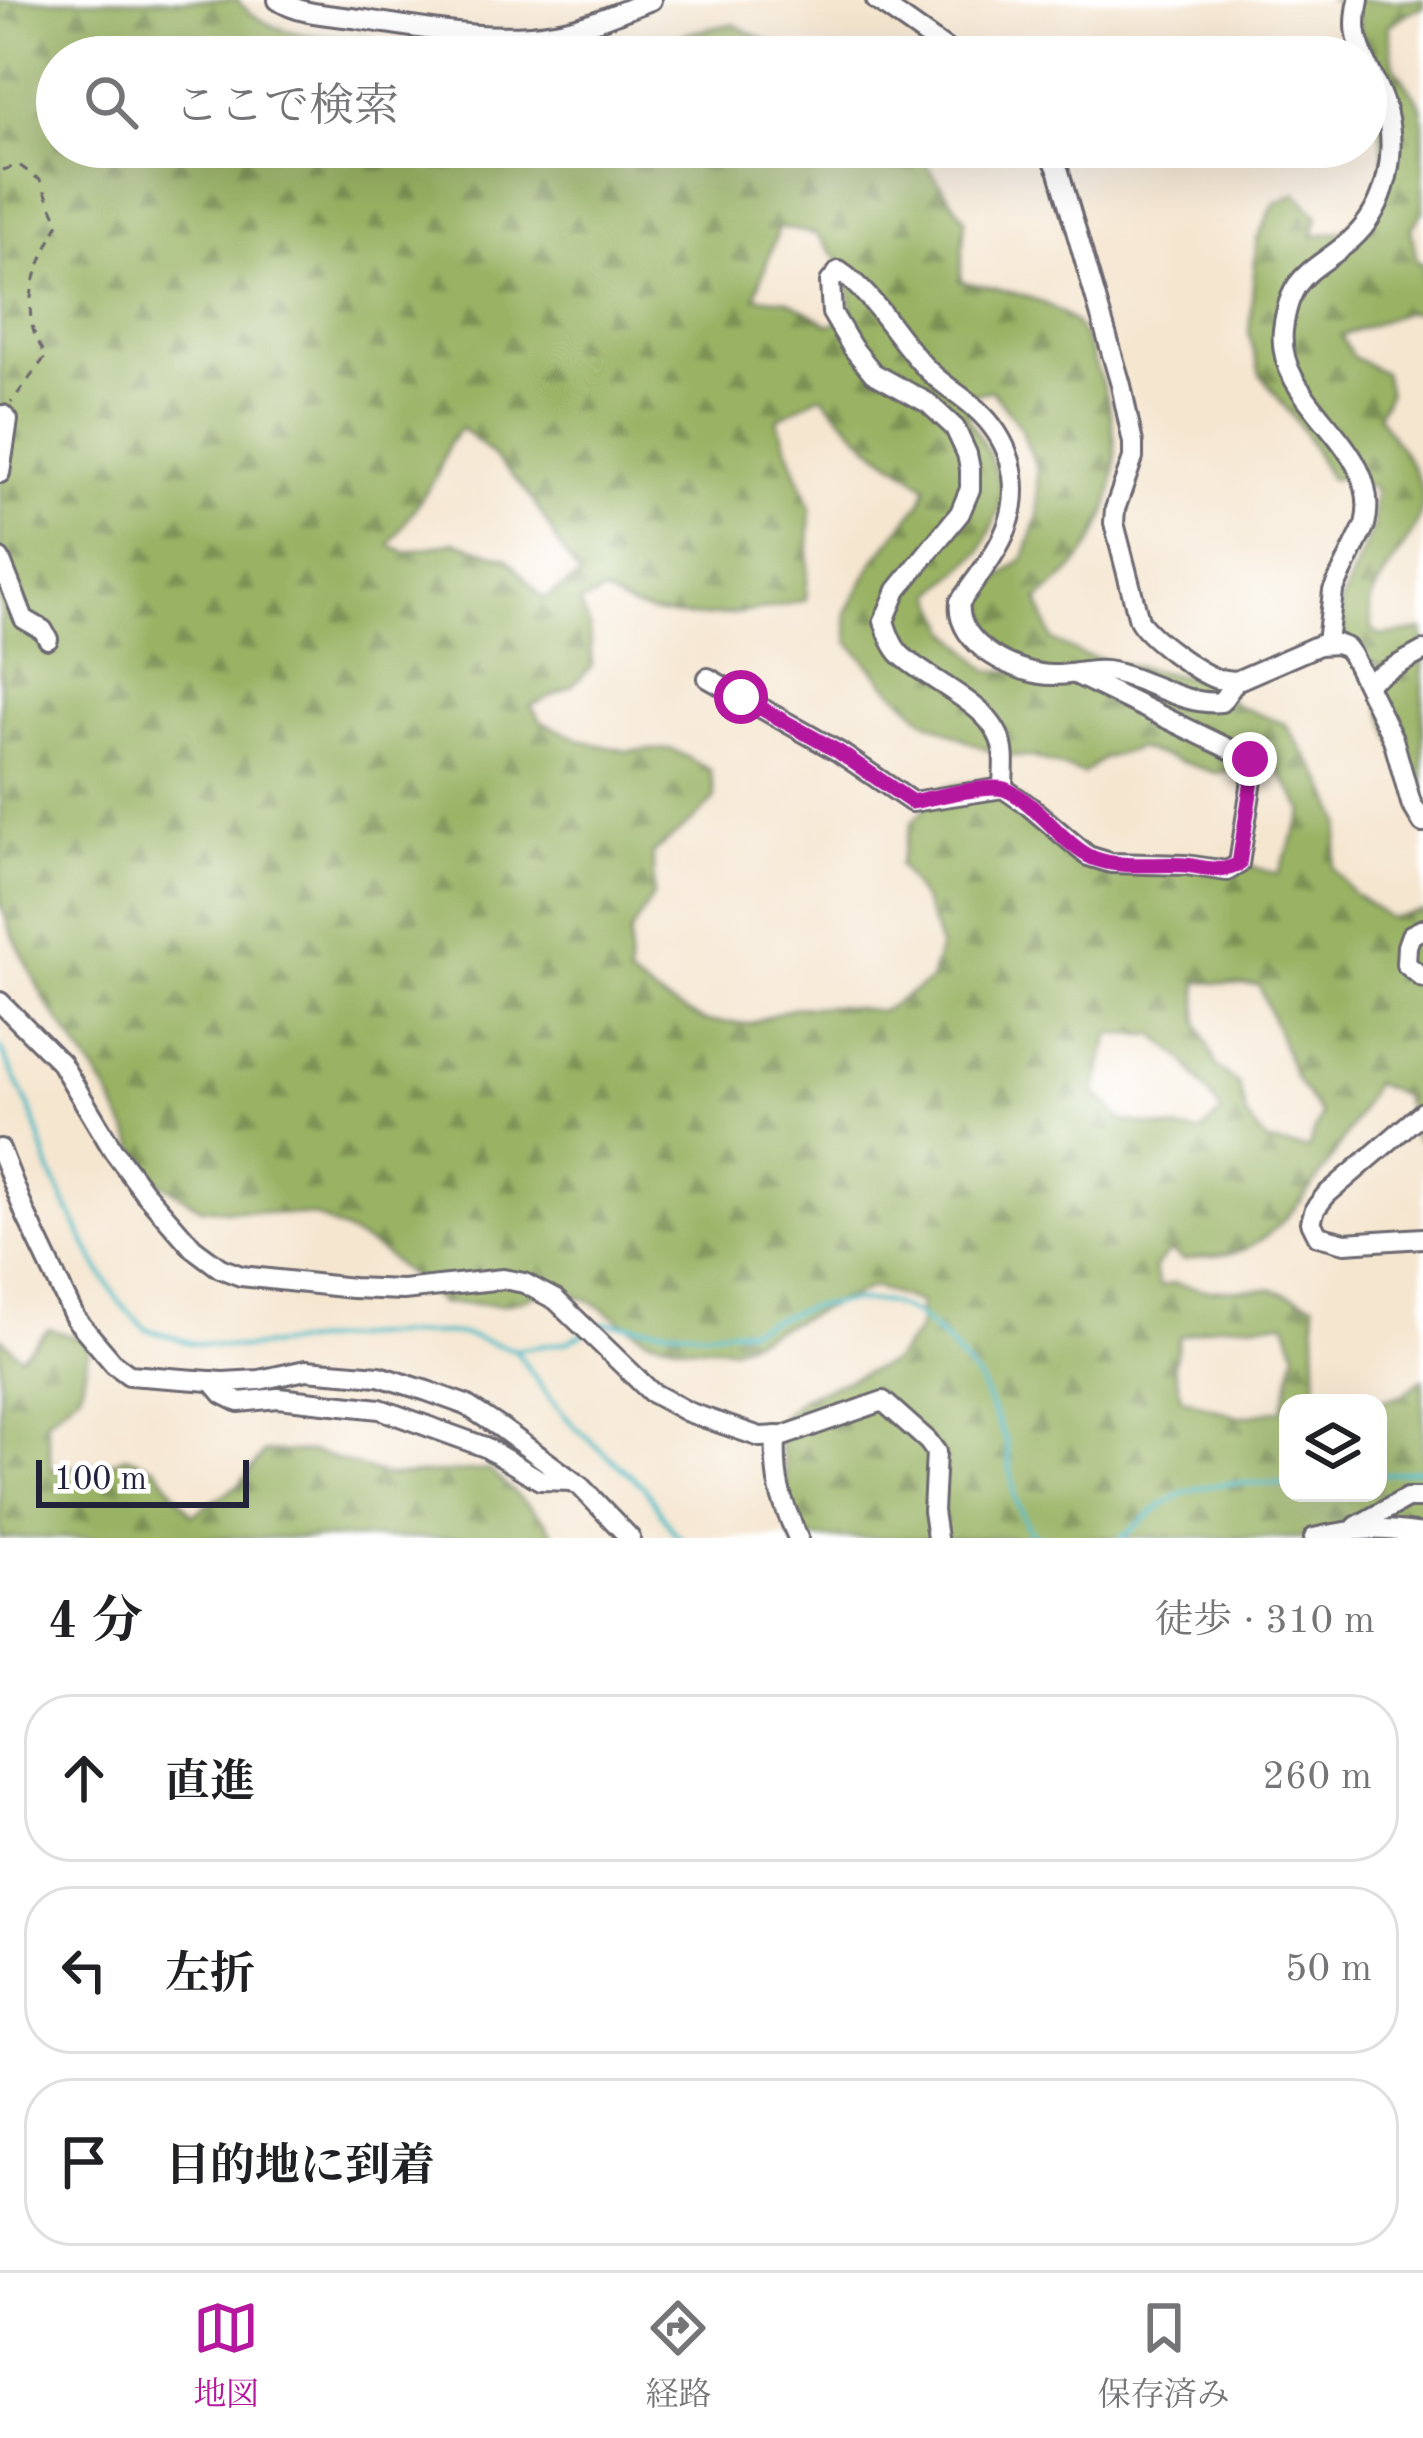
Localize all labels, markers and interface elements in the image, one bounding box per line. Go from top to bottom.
search box [36,36,1387,168]
icon: search [78,69,144,135]
text: ここで検索 [174,86,399,131]
route start [714,670,768,724]
route end [1223,732,1277,786]
map controls [1279,1394,1387,1502]
button: layers [1279,1394,1387,1502]
scale bar [36,1454,249,1507]
text: 100 m [54,1464,147,1497]
text: 4 分 [48,1598,143,1649]
text: 徒歩 · 310 m [1154,1602,1375,1641]
icon: ahead [51,1745,117,1811]
text: 260 m [1262,1758,1372,1797]
text: 直進 [165,1762,255,1807]
icon: left [51,1937,117,2003]
text: 50 m [1285,1950,1372,1989]
text: 左折 [165,1954,255,1999]
icon: arrive [51,2129,117,2195]
text: 目的地に到着 [165,2146,435,2191]
tab: 地図 [193,2295,259,2417]
tab: 経路 [645,2295,711,2417]
tab: 保存済み [1098,2295,1230,2417]

